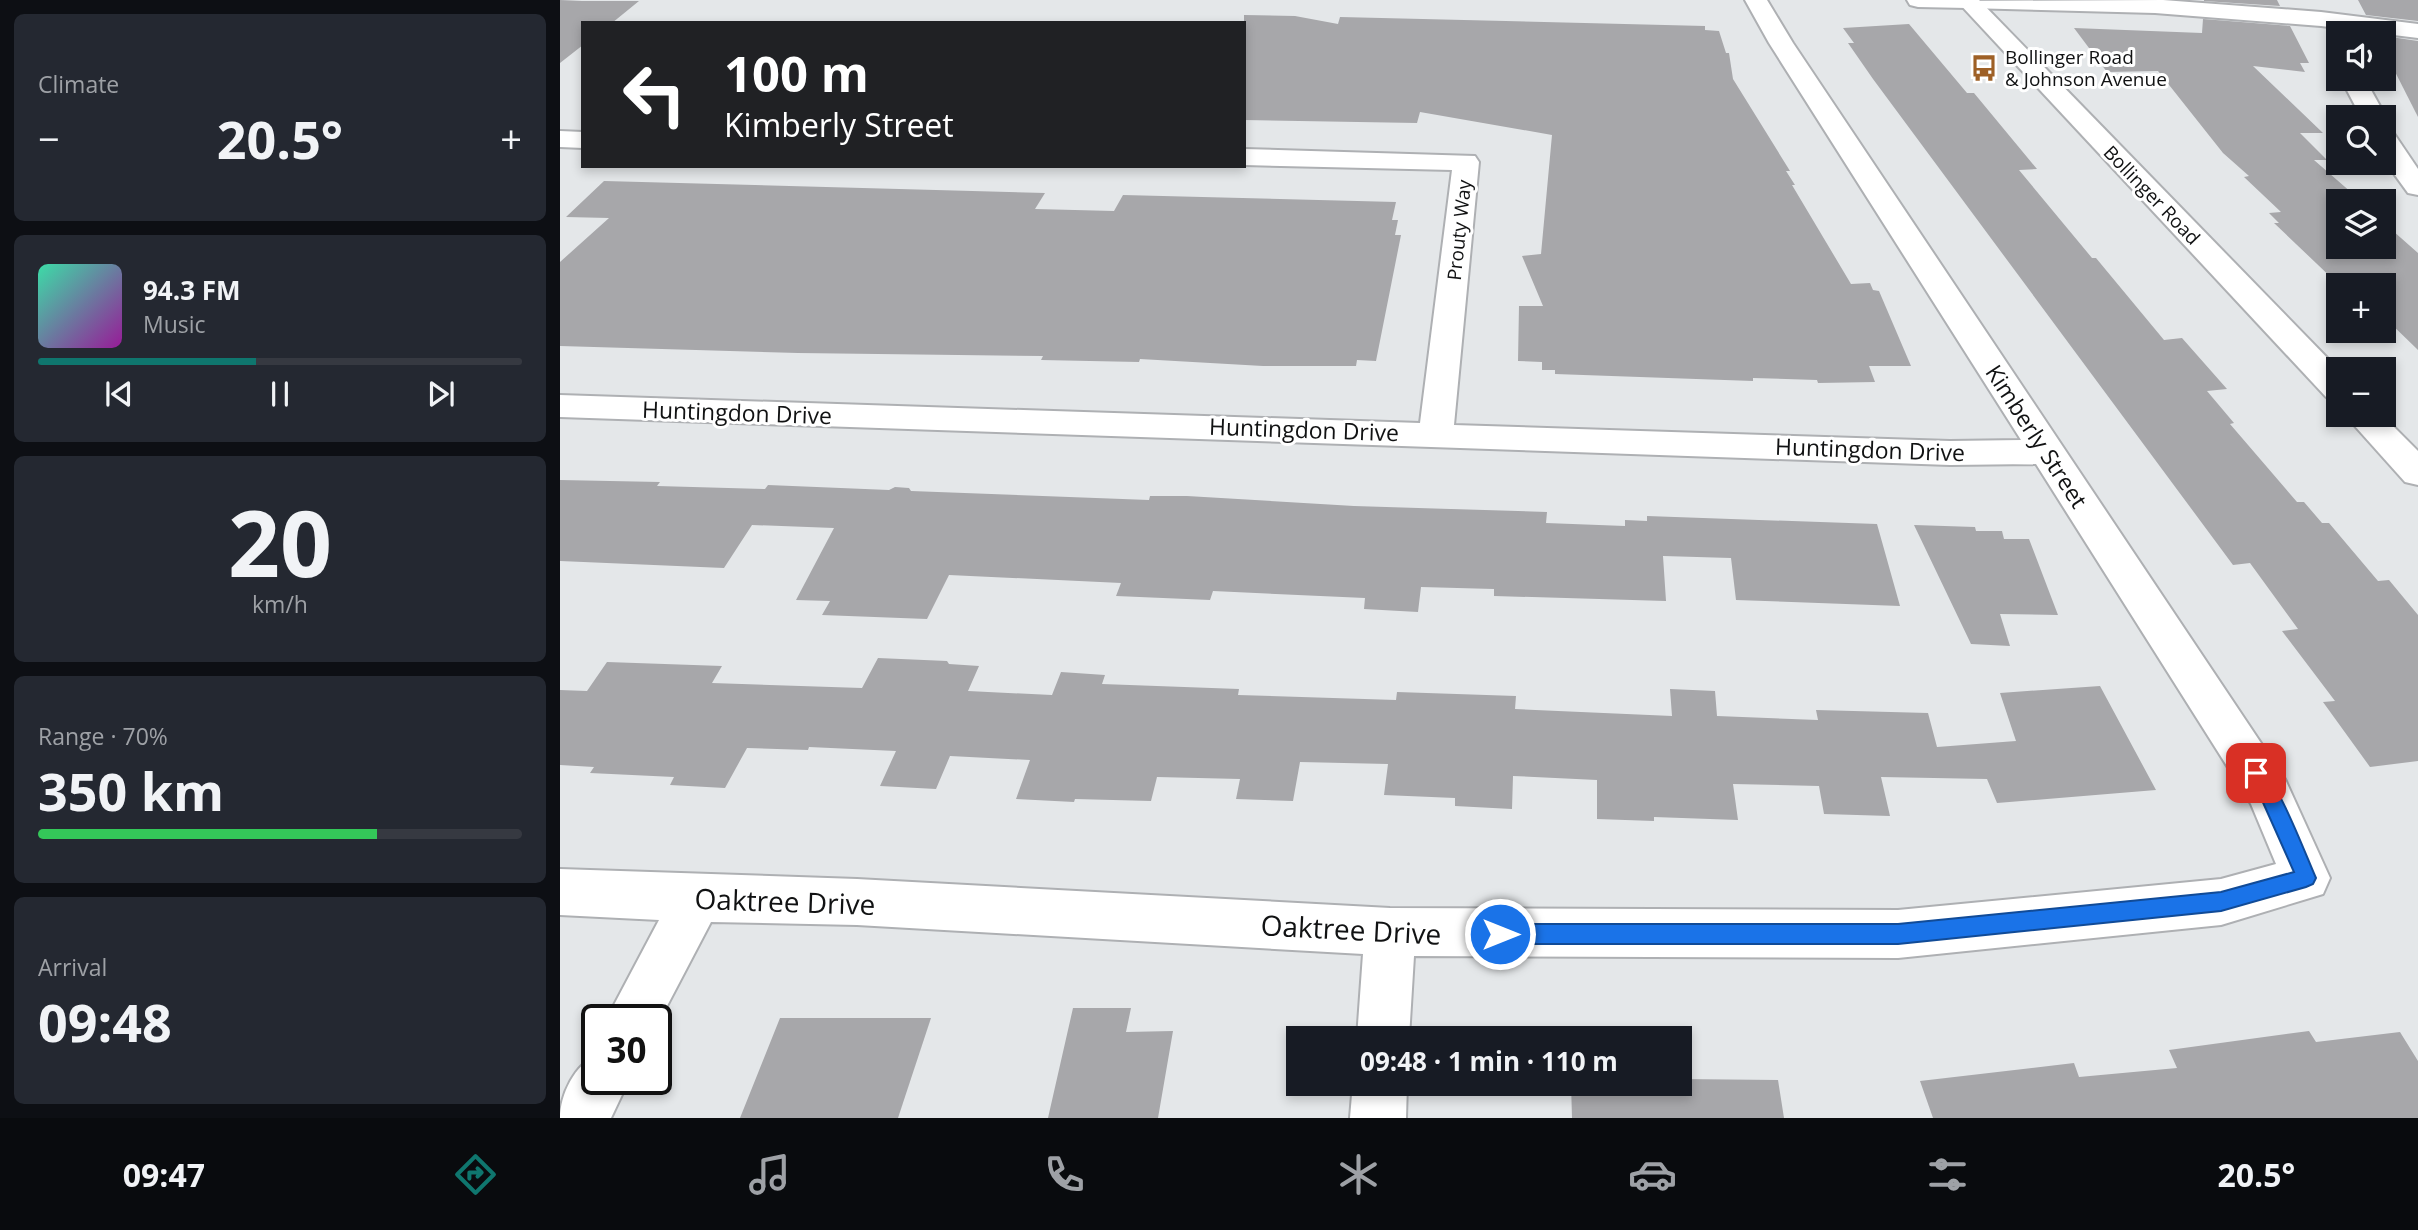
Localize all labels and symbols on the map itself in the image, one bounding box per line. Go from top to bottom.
place label: Bollinger Road & Johnson Avenue [2005,44,2167,92]
bus stop icon: Bollinger Road & Johnson Avenue [1969,53,1999,83]
street label: Bollinger Road [2098,140,2206,250]
street label: Prouty Way [1441,178,1477,282]
street label: Kimberly Street [1979,358,2095,514]
street label: Huntingdon Drive [641,393,833,431]
street label: Huntingdon Drive [1208,410,1400,448]
street label: Huntingdon Drive [1774,430,1966,468]
pin [2226,743,2286,803]
street label: Oaktree Drive [694,879,876,923]
position arrow [1463,897,1537,971]
street label: Oaktree Drive [1260,905,1442,953]
speed limit sign: 30 [581,1004,672,1095]

